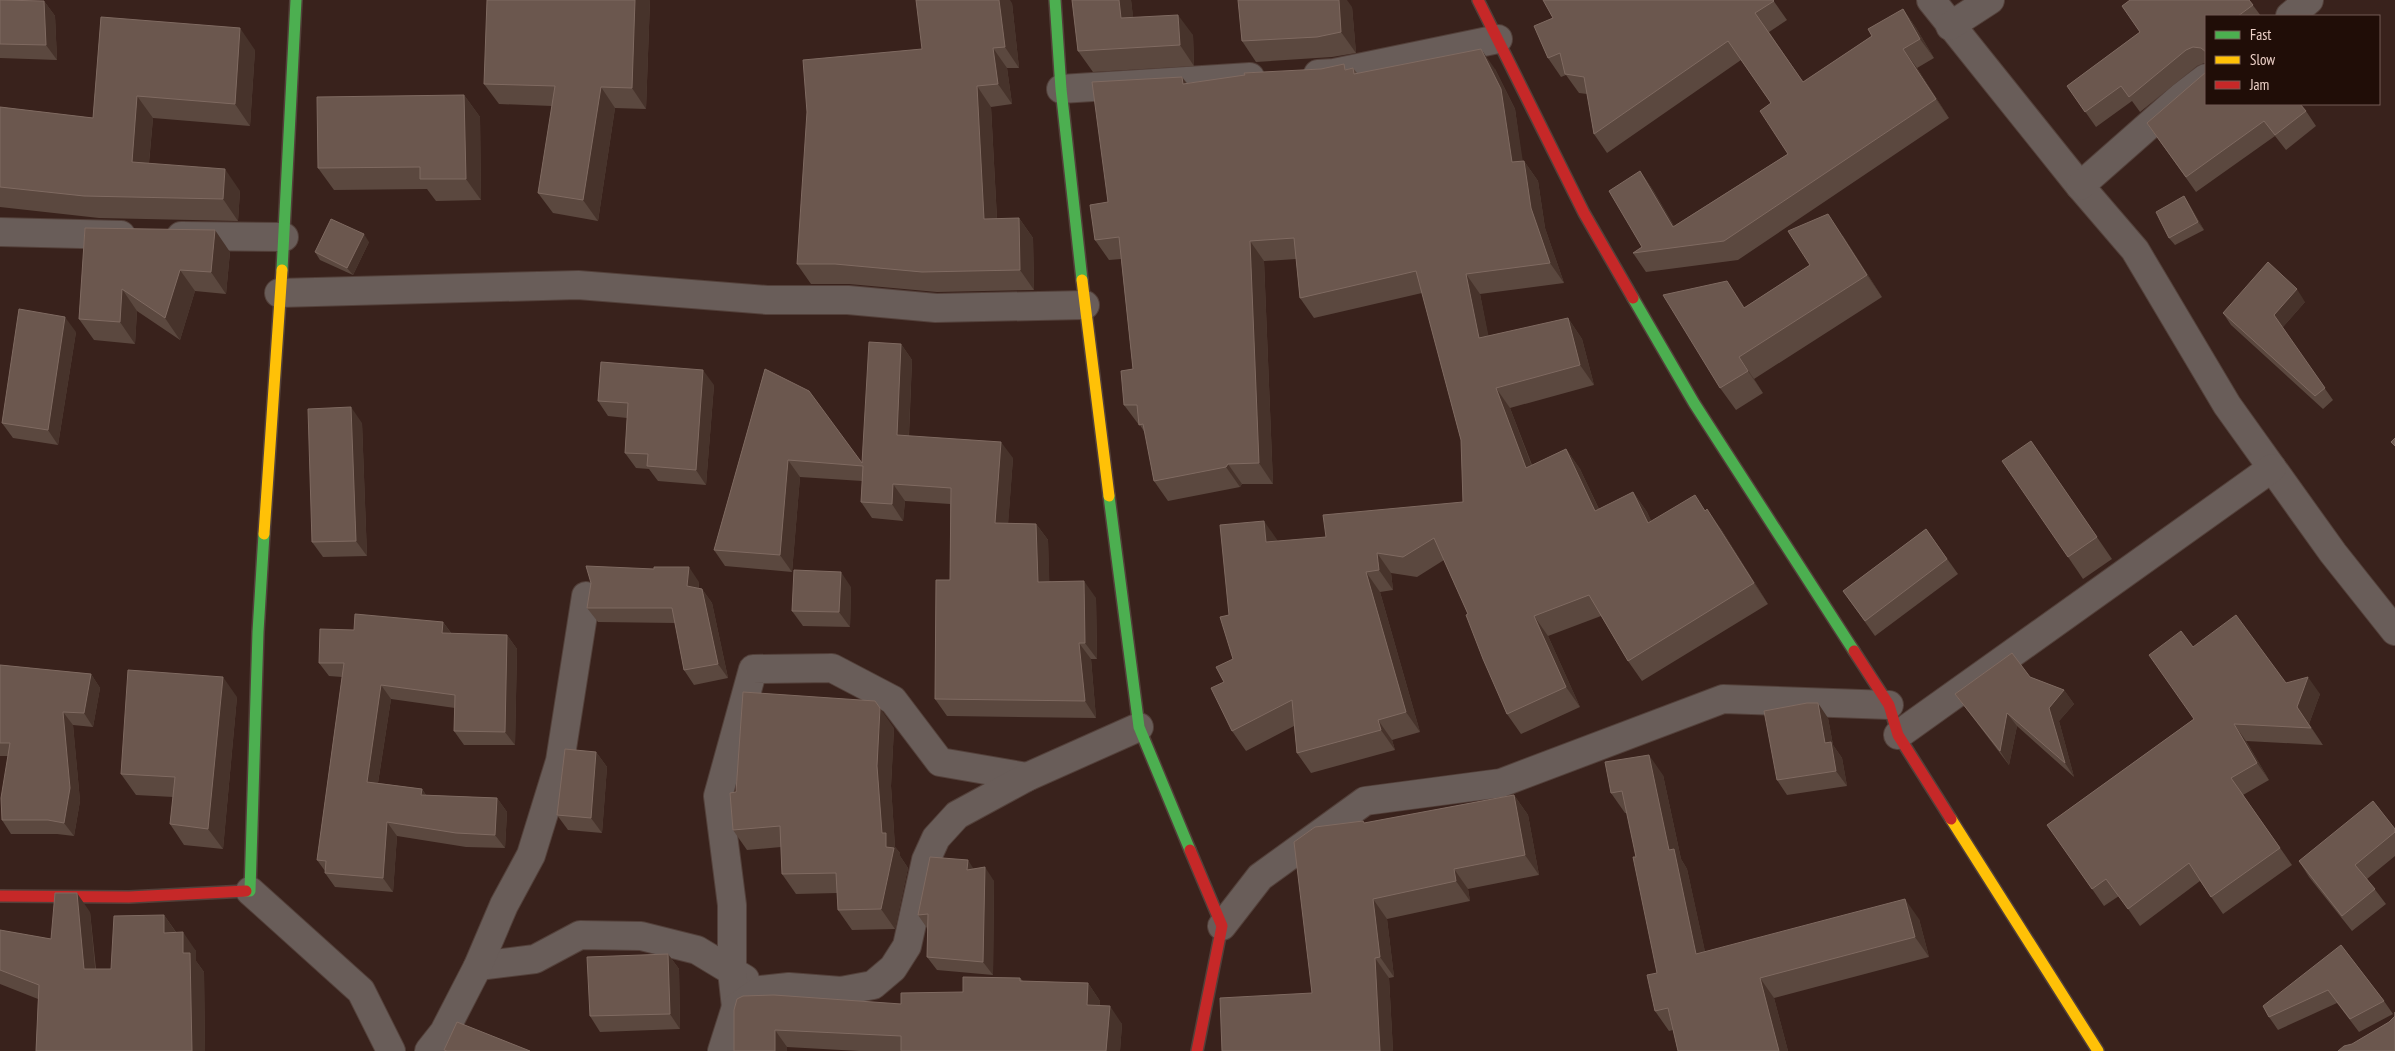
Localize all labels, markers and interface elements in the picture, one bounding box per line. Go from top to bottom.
legend [2205,15,2380,105]
text: Fast [2250,25,2271,44]
text: Slow [2250,50,2275,69]
text: Jam [2249,75,2269,94]

